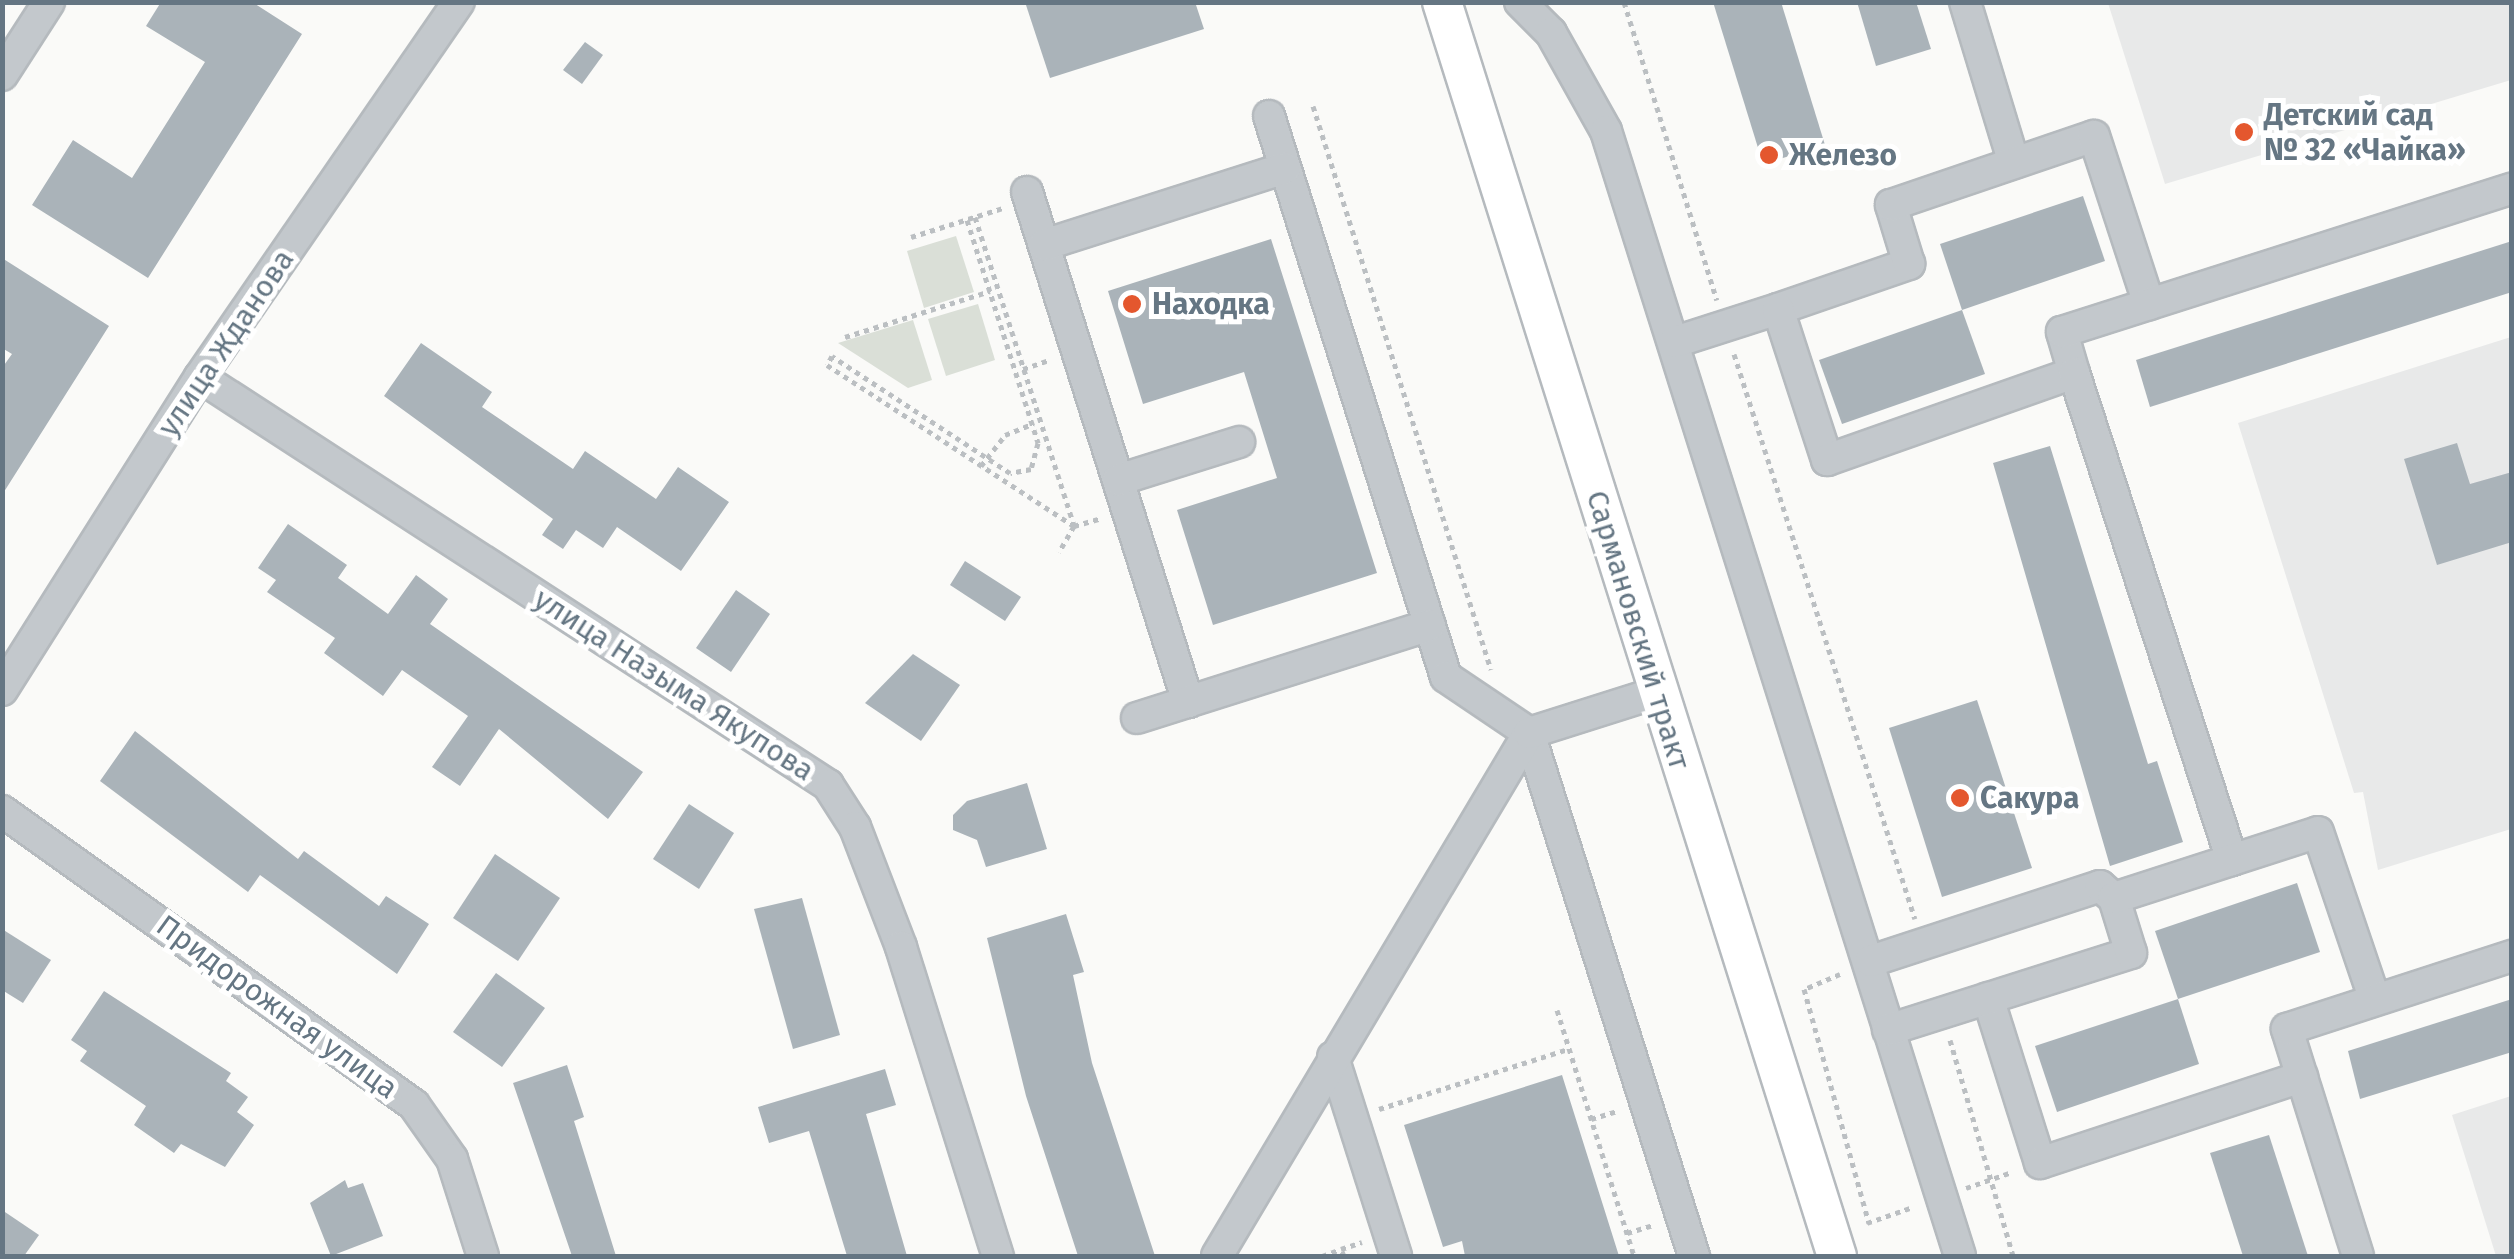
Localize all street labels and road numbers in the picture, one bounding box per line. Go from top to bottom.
street label: улица Жданова [150,243,302,443]
street label: Сармановский тракт [1578,486,1698,774]
street label: улица Назыма Якупова [527,581,821,789]
street label: Придорожная улица [149,907,405,1107]

